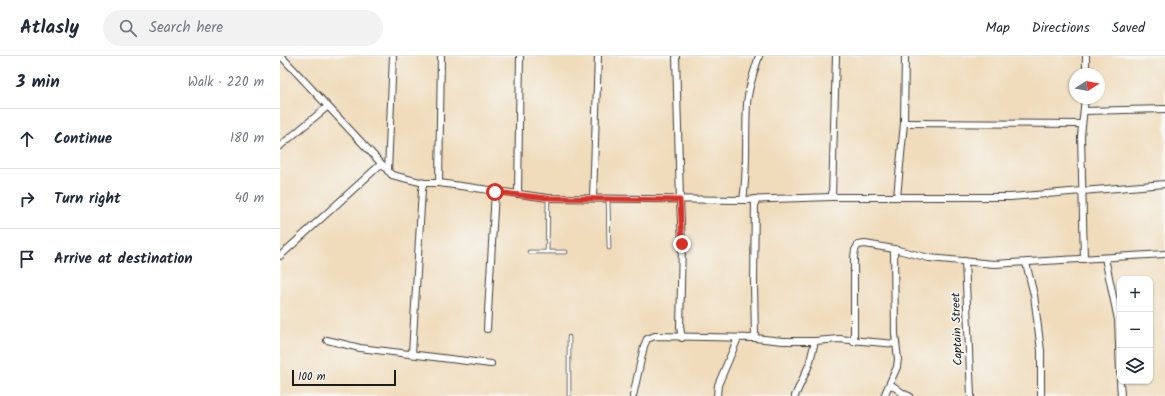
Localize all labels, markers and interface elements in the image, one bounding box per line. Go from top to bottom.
search box [103,10,383,46]
text: Atlasly [20,13,79,43]
text: Search here [149,16,223,40]
icon: search [117,17,139,39]
text: Map [985,17,1010,39]
text: Directions [1032,17,1090,39]
text: Saved [1112,17,1145,39]
north arrow [1069,68,1105,104]
text: 3 min [16,69,60,96]
text: Walk · 220 m [188,72,264,93]
text: Continue [54,127,112,151]
icon: ahead [16,128,38,150]
text: 180 m [230,128,264,149]
route start [486,183,504,201]
text: Turn right [54,187,121,211]
icon: right [16,188,38,210]
text: 40 m [235,188,264,209]
route end [673,235,691,253]
text: Arrive at destination [54,247,193,271]
icon: arrive [16,248,38,270]
map controls [1117,276,1153,384]
button: + [1117,276,1153,312]
street label: Captain Street [946,292,968,366]
button: − [1117,312,1153,348]
button: layers [1117,348,1153,384]
scale bar [292,368,396,387]
text: 100 m [298,368,326,386]

